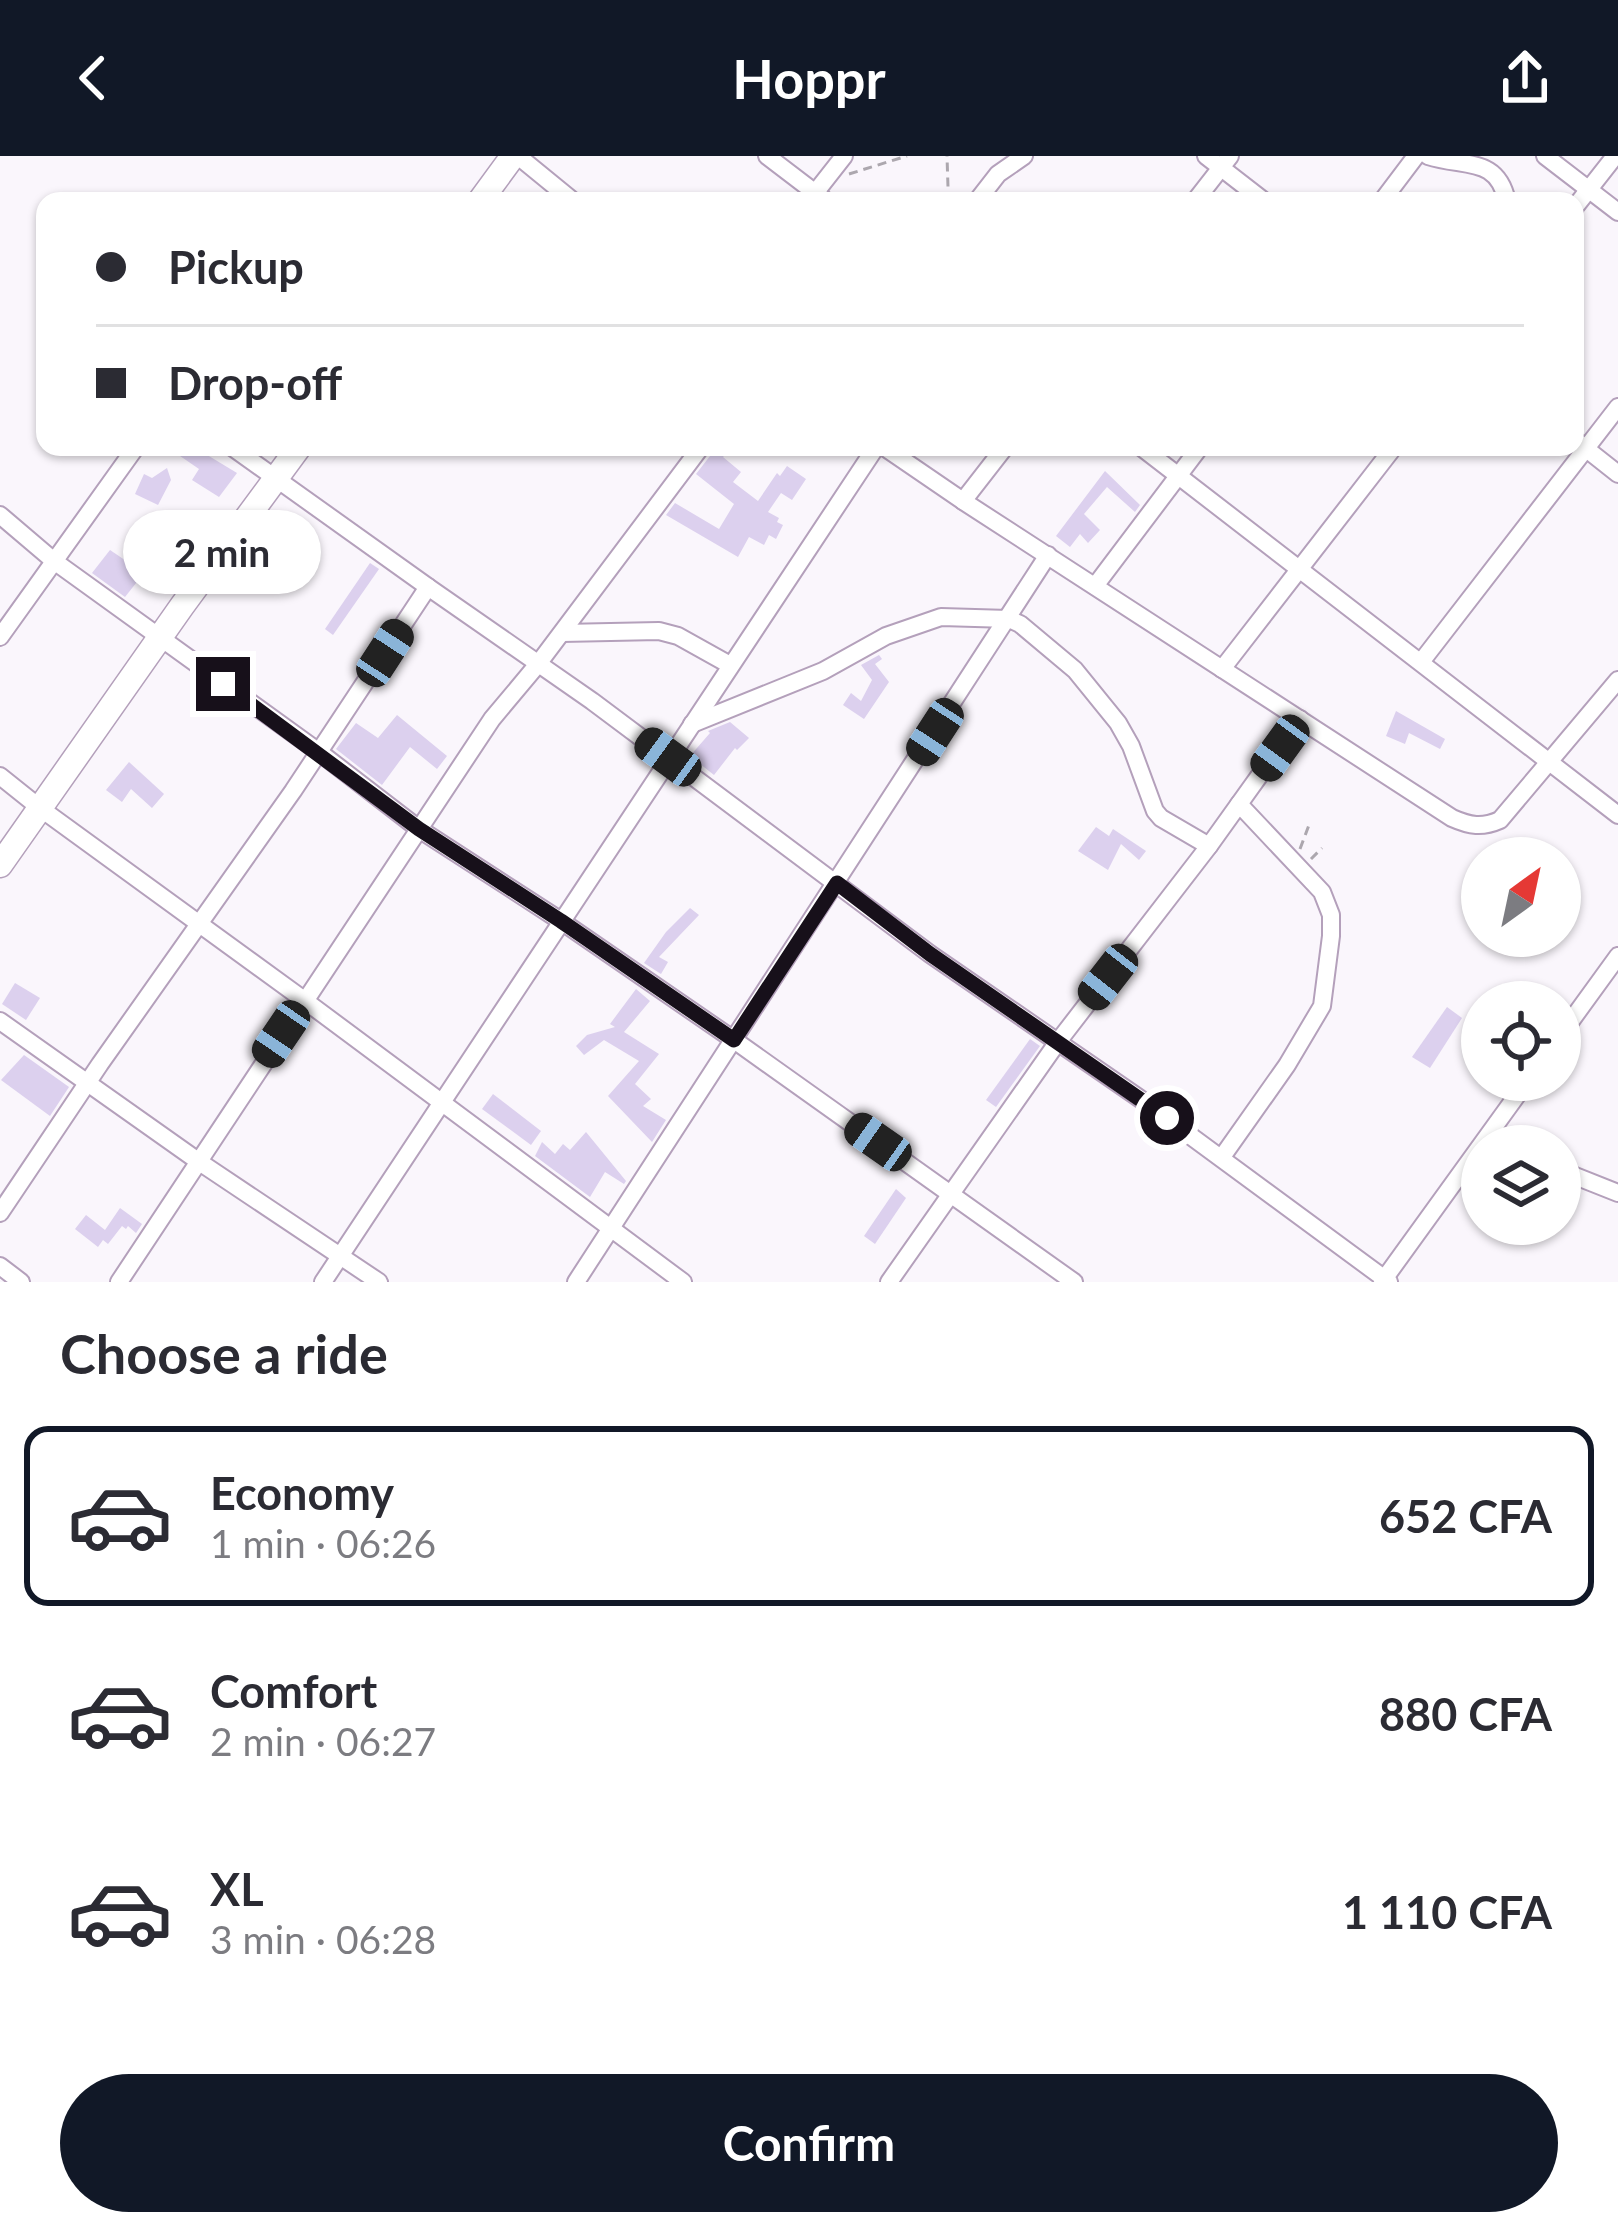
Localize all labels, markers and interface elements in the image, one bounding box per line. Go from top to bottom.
icon: back [60,45,126,111]
icon: share [1492,45,1558,111]
text: Hoppr [732,46,886,111]
text: Pickup [168,240,304,294]
text: Drop-off [168,356,342,410]
callout: 2 min [124,510,322,594]
text: 2 min [174,529,270,575]
car [350,613,420,693]
route end [196,657,250,711]
car [900,692,970,772]
car [1244,708,1316,788]
car [628,721,708,793]
north arrow [1461,837,1581,957]
map controls [1461,837,1581,1245]
car [1072,938,1144,1016]
button: locate [1461,981,1581,1101]
car [246,994,316,1074]
route start [1140,1091,1194,1145]
car [838,1107,918,1177]
button: layers [1461,1125,1581,1245]
text: Choose a ride [60,1321,388,1386]
icon: car [66,1462,174,1570]
text: Economy [210,1466,394,1520]
text: 652 CFA [1379,1489,1552,1543]
text: 1 min · 06:26 [210,1520,436,1566]
icon: car [66,1660,174,1768]
text: Comfort [210,1664,377,1718]
text: 880 CFA [1379,1687,1552,1741]
text: 2 min · 06:27 [210,1718,436,1764]
icon: car [66,1858,174,1966]
text: XL [210,1862,264,1916]
text: 1 110 CFA [1342,1885,1552,1939]
text: 3 min · 06:28 [210,1916,436,1962]
button: Confirm [60,2074,1558,2212]

